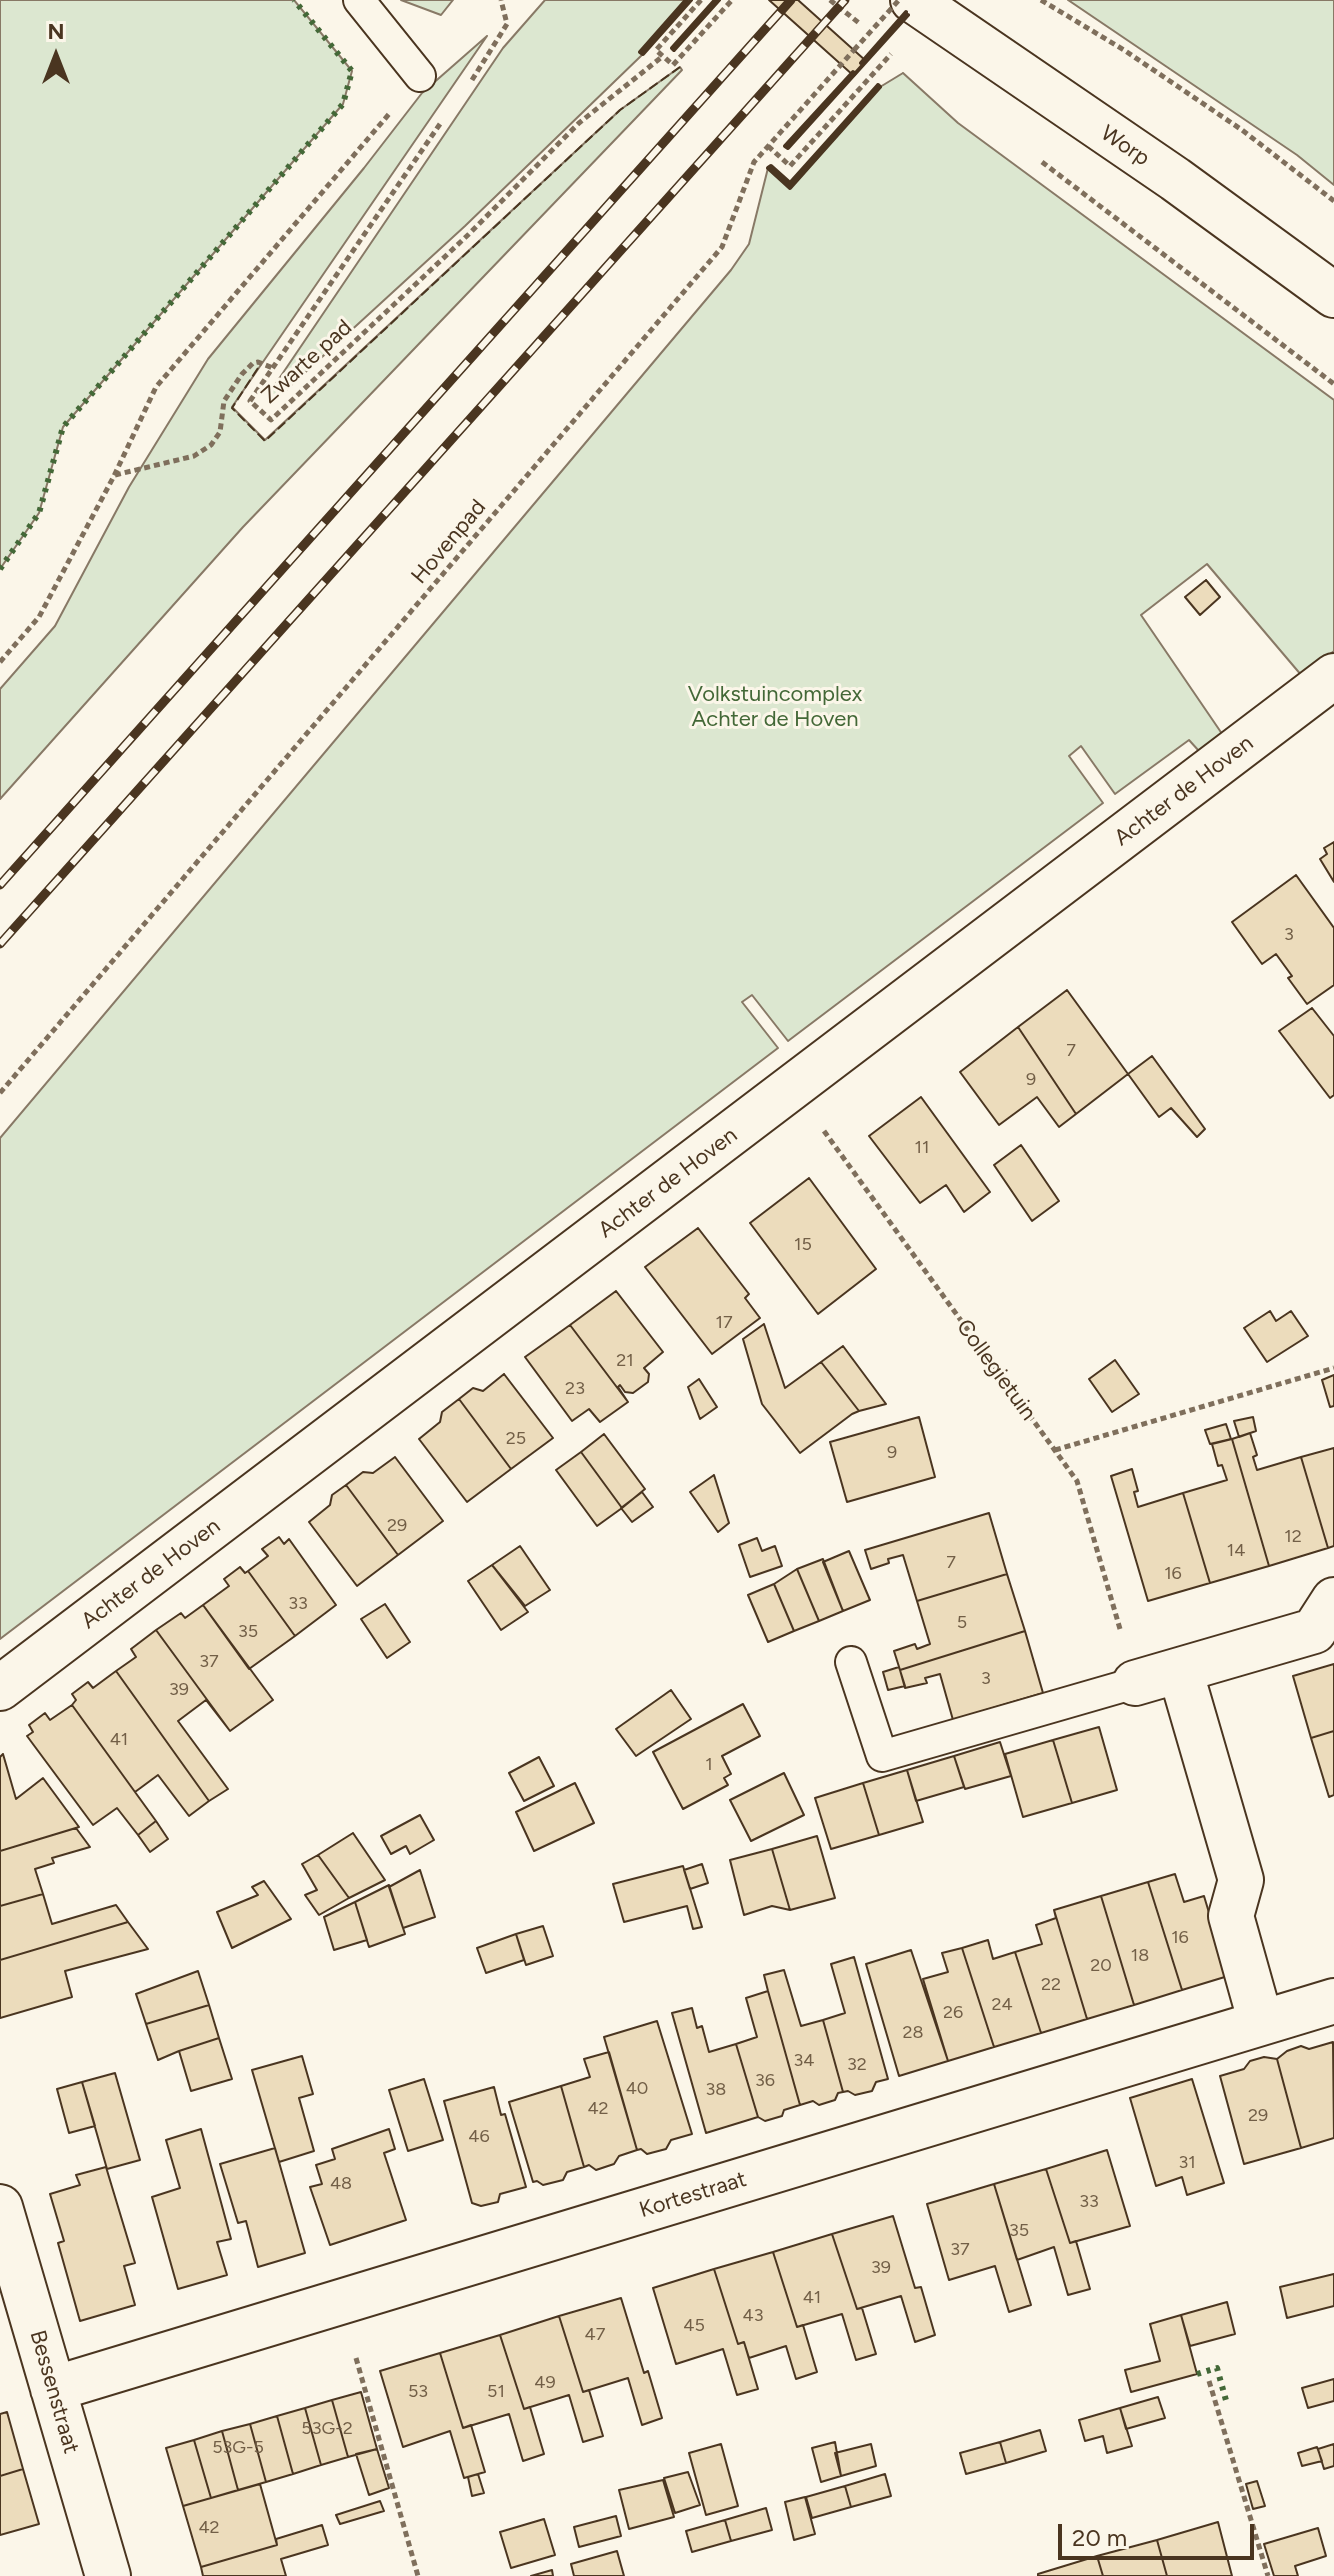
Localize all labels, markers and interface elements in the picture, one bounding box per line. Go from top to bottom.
north arrow [16,16,96,96]
text: N [47,18,65,45]
street label: Worp [1095,120,1155,172]
street label: Zwarte pad [256,315,358,409]
street label: Hovenpad [406,495,492,589]
park label: Volkstuincomplex Achter de Hoven [688,682,862,734]
street label: Achter de Hoven [1109,730,1259,852]
house number: 3 [1284,924,1294,946]
house number: 7 [1066,1040,1076,1062]
house number: 9 [1026,1069,1036,1091]
street label: Achter de Hoven [593,1122,743,1244]
house number: 11 [915,1137,929,1159]
house number: 15 [794,1234,812,1256]
house number: 17 [715,1312,733,1334]
street label: Collegietuin [951,1314,1041,1426]
house number: 21 [616,1350,634,1372]
house number: 23 [565,1378,585,1400]
house number: 25 [506,1428,526,1450]
house number: 9 [887,1442,897,1464]
street label: Achter de Hoven [76,1513,226,1635]
house number: 29 [387,1515,407,1537]
house number: 12 [1284,1526,1302,1548]
house number: 14 [1227,1540,1245,1562]
house number: 7 [946,1552,956,1574]
house number: 16 [1164,1563,1182,1585]
house number: 33 [288,1593,308,1615]
house number: 5 [957,1612,967,1634]
house number: 35 [238,1621,258,1643]
house number: 37 [199,1651,219,1673]
house number: 3 [981,1668,991,1690]
house number: 39 [169,1679,189,1701]
house number: 41 [110,1729,128,1751]
house number: 1 [705,1754,713,1776]
house number: 16 [1171,1927,1189,1949]
house number: 18 [1131,1945,1149,1967]
house number: 20 [1090,1955,1112,1977]
house number: 22 [1041,1974,1061,1996]
house number: 24 [991,1994,1013,2016]
house number: 26 [943,2002,963,2024]
house number: 28 [902,2022,924,2044]
house number: 34 [794,2050,814,2072]
house number: 32 [847,2054,867,2076]
house number: 36 [755,2070,775,2092]
house number: 40 [626,2078,648,2100]
house number: 38 [706,2079,726,2101]
house number: 42 [587,2098,609,2120]
house number: 29 [1248,2105,1268,2127]
house number: 46 [468,2126,490,2148]
house number: 31 [1178,2152,1196,2174]
street label: Kortestraat [636,2166,750,2224]
house number: 48 [330,2173,352,2195]
house number: 33 [1079,2191,1099,2213]
house number: 35 [1009,2220,1029,2242]
house number: 37 [950,2239,970,2261]
house number: 39 [871,2257,891,2279]
house number: 41 [803,2287,821,2309]
house number: 43 [743,2305,763,2327]
house number: 45 [683,2315,705,2337]
house number: 47 [585,2324,605,2346]
street label: Bessenstraat [24,2327,84,2457]
house number: 49 [534,2372,556,2394]
house number: 53 [408,2381,428,2403]
house number: 51 [487,2381,505,2403]
house number: 53G-2 [301,2418,353,2440]
house number: 53G-5 [212,2437,264,2459]
scale bar [1062,2508,1258,2558]
house number: 42 [198,2517,220,2539]
text: 20 m [1072,2523,1127,2552]

